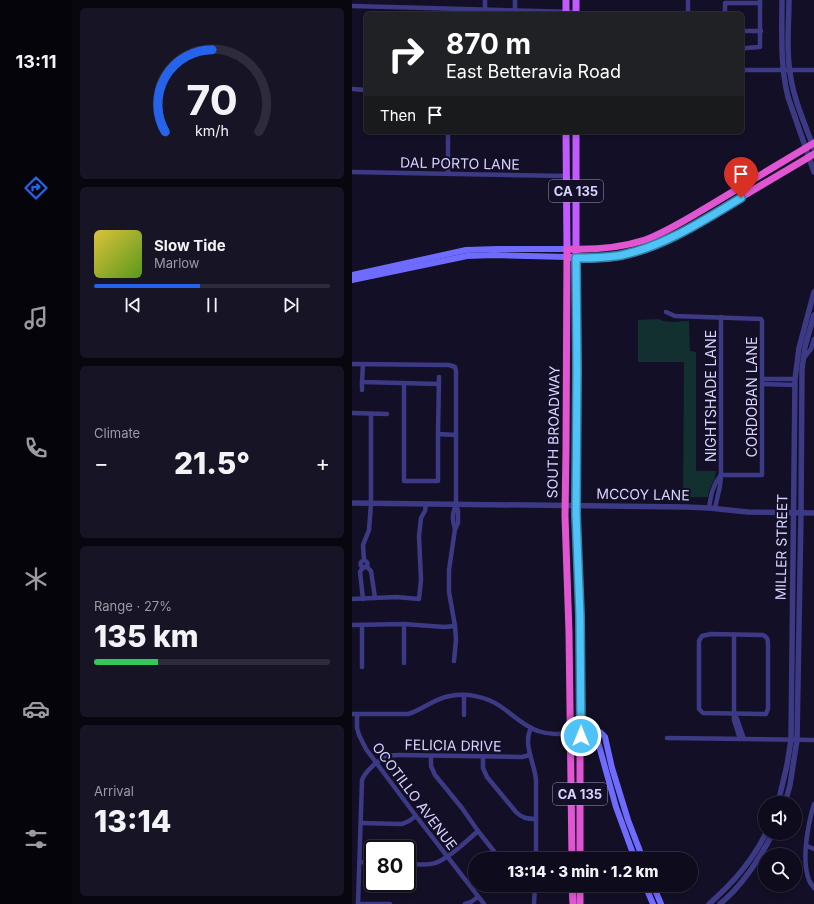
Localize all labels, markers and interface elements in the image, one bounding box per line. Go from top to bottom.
text: 870 m [446,27,531,61]
icon: right [380,28,432,80]
text: 13:11 [16,51,56,72]
text: East Betteravia Road [446,61,621,82]
text: 70 [186,74,238,124]
icon: arrive [424,104,446,126]
text: Then [380,106,416,125]
text: km/h [195,121,229,138]
street label: DAL PORTO LANE [400,153,520,173]
pin [724,157,758,198]
icon: arrive [730,163,752,185]
icon: directions [22,174,50,202]
road number: CA 135 [549,180,603,202]
text: Slow Tide [154,236,226,255]
text: Marlow [154,255,200,271]
icon: previous [122,294,144,316]
icon: pause [201,294,223,316]
icon: next [280,294,302,316]
icon: music [22,304,50,332]
street label: NIGHTSHADE LANE [702,330,719,462]
street label: CORDOBAN LANE [743,337,760,457]
street label: SOUTH BROADWAY [543,365,563,499]
text: Climate [94,425,140,441]
icon: phone [22,434,50,462]
text: 21.5° [174,445,250,481]
text: − [94,450,109,476]
text: + [315,450,330,476]
street label: MCCOY LANE [596,485,690,503]
street label: MILLER STREET [772,494,790,600]
icon: climate [22,565,50,593]
text: Range · 27% [94,598,172,614]
text: 135 km [94,618,199,654]
icon: car [22,695,50,723]
position arrow [560,715,602,757]
street label: FELICIA DRIVE [404,736,502,754]
street label: OCOTILLO AVENUE [369,739,461,853]
text: Arrival [94,783,134,799]
road number: CA 135 [553,783,607,805]
map controls [758,796,802,892]
button: sound [758,796,802,840]
text: 13:14 [94,803,171,839]
icon: filters [22,825,50,853]
speed limit sign: 80 [364,840,416,892]
button: search [758,848,802,892]
text: 13:14 · 3 min · 1.2 km [508,862,658,881]

